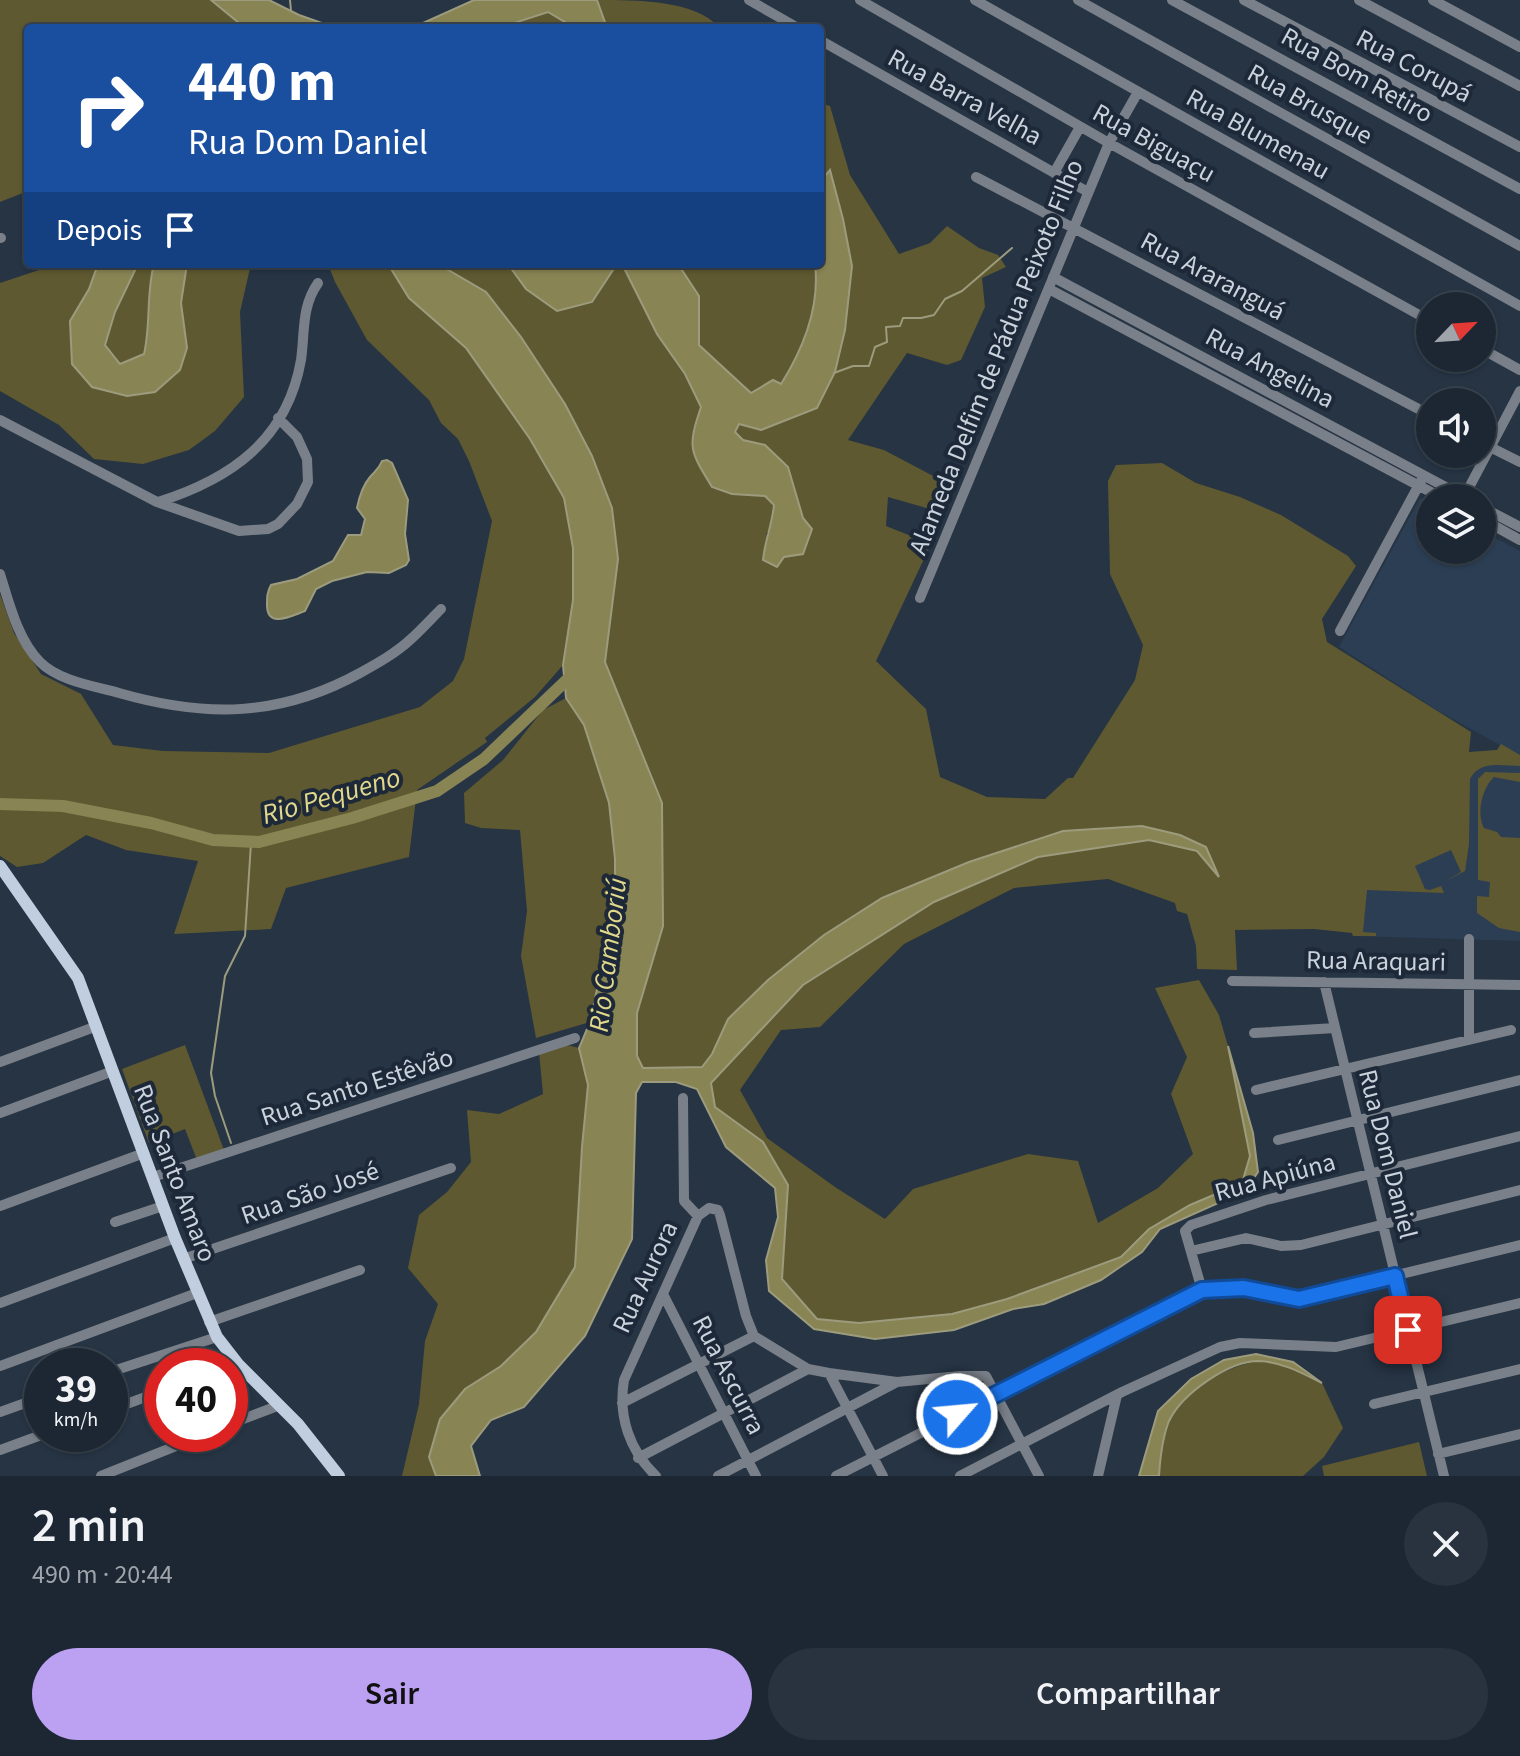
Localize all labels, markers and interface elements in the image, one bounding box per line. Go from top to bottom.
street label: Rua Bom Retiro [1274,18,1440,132]
street label: Rua Corupá [1349,20,1479,112]
street label: Rua Barra Velha [881,39,1049,155]
text: 440 m [188,43,336,122]
street label: Rua Brusque [1241,54,1379,154]
icon: right [56,56,160,160]
street label: Rua Blumenau [1179,79,1337,189]
street label: Rua Biguaçu [1086,94,1222,192]
text: Rua Dom Daniel [188,117,428,168]
street label: Alameda Delfim de Pádua Peixoto Filho [900,154,1092,560]
icon: arrive [158,208,202,252]
text: Depois [56,209,142,252]
street label: Rua Araranguá [1134,222,1292,330]
north arrow [1416,292,1496,372]
map controls [1416,292,1496,564]
street label: Rua Angelina [1199,318,1341,418]
button: sound [1416,388,1496,468]
button: layers [1416,484,1496,564]
water label: Rio Pequeno [257,757,405,835]
water label: Rio Camboriú [579,876,637,1034]
street label: Rua Araquari [1306,941,1446,981]
street label: Rua Santo Estêvão [256,1038,458,1136]
street label: Rua Dom Daniel [1349,1065,1427,1243]
street label: Rua Santo Amaro [124,1079,226,1267]
street label: Rua Apiúna [1210,1143,1340,1211]
street label: Rua São José [236,1152,384,1234]
street label: Rua Aurora [603,1215,687,1339]
pin [1374,1296,1442,1364]
icon: arrive [1386,1308,1430,1352]
street label: Rua Ascurra [683,1309,775,1441]
speed limit sign: 40 [144,1348,248,1452]
text: 39 [55,1361,97,1418]
position arrow [915,1372,999,1456]
text: km/h [54,1406,98,1434]
text: 2 min [32,1492,146,1560]
button: close [1404,1502,1488,1586]
text: 490 m · 20:44 [32,1556,173,1593]
button: Sair [32,1648,752,1740]
button: Compartilhar [768,1648,1488,1740]

